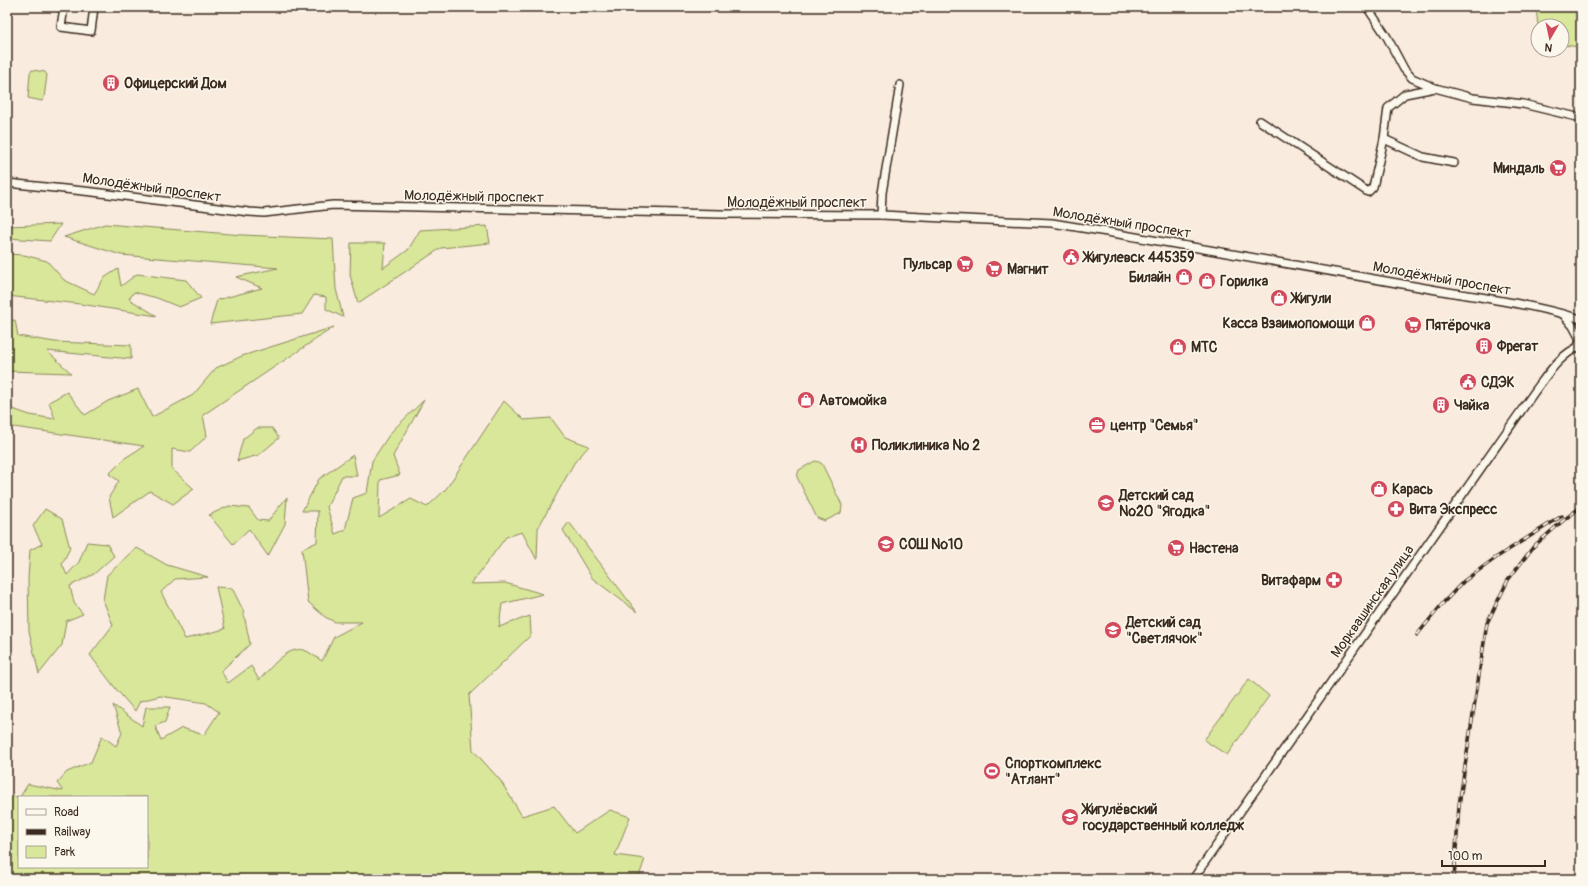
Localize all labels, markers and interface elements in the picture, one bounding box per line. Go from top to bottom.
north arrow [1530,18,1570,58]
text: N [1543,40,1553,54]
building icon: Офицерский Дом [101,73,121,93]
place label: Офицерский Дом [124,75,227,92]
supermarket icon: Миндаль [1548,158,1568,178]
place label: Миндаль [1493,160,1545,177]
street label: Молодёжный проспект [82,169,222,206]
street label: Молодёжный проспект [404,187,544,206]
street label: Молодёжный проспект [727,194,867,211]
street label: Молодёжный проспект [1052,203,1192,242]
public building icon: Жигулевск 445359 [1061,247,1081,267]
place label: Жигулевск 445359 [1081,249,1194,266]
supermarket icon: Пульсар [955,254,975,274]
place label: Пульсар [904,256,952,273]
street label: Молодёжный проспект [1372,258,1512,299]
supermarket icon: Магнит [984,259,1004,279]
place label: Магнит [1007,261,1050,278]
shop icon: Билайн [1174,267,1194,287]
place label: Билайн [1129,269,1171,286]
shop icon: Горилка [1197,271,1217,291]
place label: Горилка [1220,273,1269,290]
shop icon: Жигули [1269,288,1289,308]
place label: Жигули [1289,290,1332,307]
shop icon: Касса Взаимопомощи [1357,313,1377,333]
place label: Касса Взаимопомощи [1223,315,1355,332]
supermarket icon: Пятёрочка [1403,315,1423,335]
place label: Пятёрочка [1426,317,1491,334]
building icon: Фрегат [1474,336,1494,356]
shop icon: МТС [1168,337,1188,357]
place label: Фрегат [1496,338,1539,355]
place label: МТС [1191,339,1218,356]
public building icon: СДЭК [1458,372,1478,392]
place label: СДЭК [1481,374,1515,391]
shop icon: Автомойка [796,390,816,410]
place label: Автомойка [819,392,887,409]
building icon: Чайка [1431,395,1451,415]
place label: Чайка [1454,397,1490,414]
office icon: центр "Семья" [1087,415,1107,435]
place label: центр "Семья" [1110,417,1198,434]
hospital icon: Поликлиника № 2 [849,435,869,455]
place label: Поликлиника № 2 [872,437,980,454]
shop icon: Карась [1369,479,1389,499]
place label: Карась [1392,481,1433,498]
place label: Детский сад №20 "Ягодка" [1118,487,1210,520]
school or university icon: Детский сад №20 "Ягодка" [1096,493,1116,513]
pharmacy icon: Вита Экспресс [1386,499,1406,519]
place label: Вита Экспресс [1409,501,1497,518]
school or university icon: СОШ №10 [876,534,896,554]
place label: СОШ №10 [899,536,963,553]
supermarket icon: Настена [1166,538,1186,558]
place label: Настена [1189,540,1239,557]
street label: Морквашинская улица [1327,542,1418,661]
pharmacy icon: Витафарм [1324,570,1344,590]
place label: Витафарм [1261,572,1321,589]
place label: Детский сад "Светлячок" [1125,614,1203,647]
school or university icon: Детский сад "Светлячок" [1103,620,1123,640]
place label: Спорткомплекс "Атлант" [1005,755,1102,788]
sports icon: Спорткомплекс "Атлант" [982,761,1002,781]
legend [18,796,148,868]
place label: Жигулёвский государственный колледж [1080,801,1245,834]
text: Road [54,805,79,820]
school or university icon: Жигулёвский государственный колледж [1060,807,1080,827]
text: Railway [54,825,90,840]
scale bar [1442,842,1545,868]
text: Park [54,845,75,860]
text: 100 m [1448,849,1483,864]

